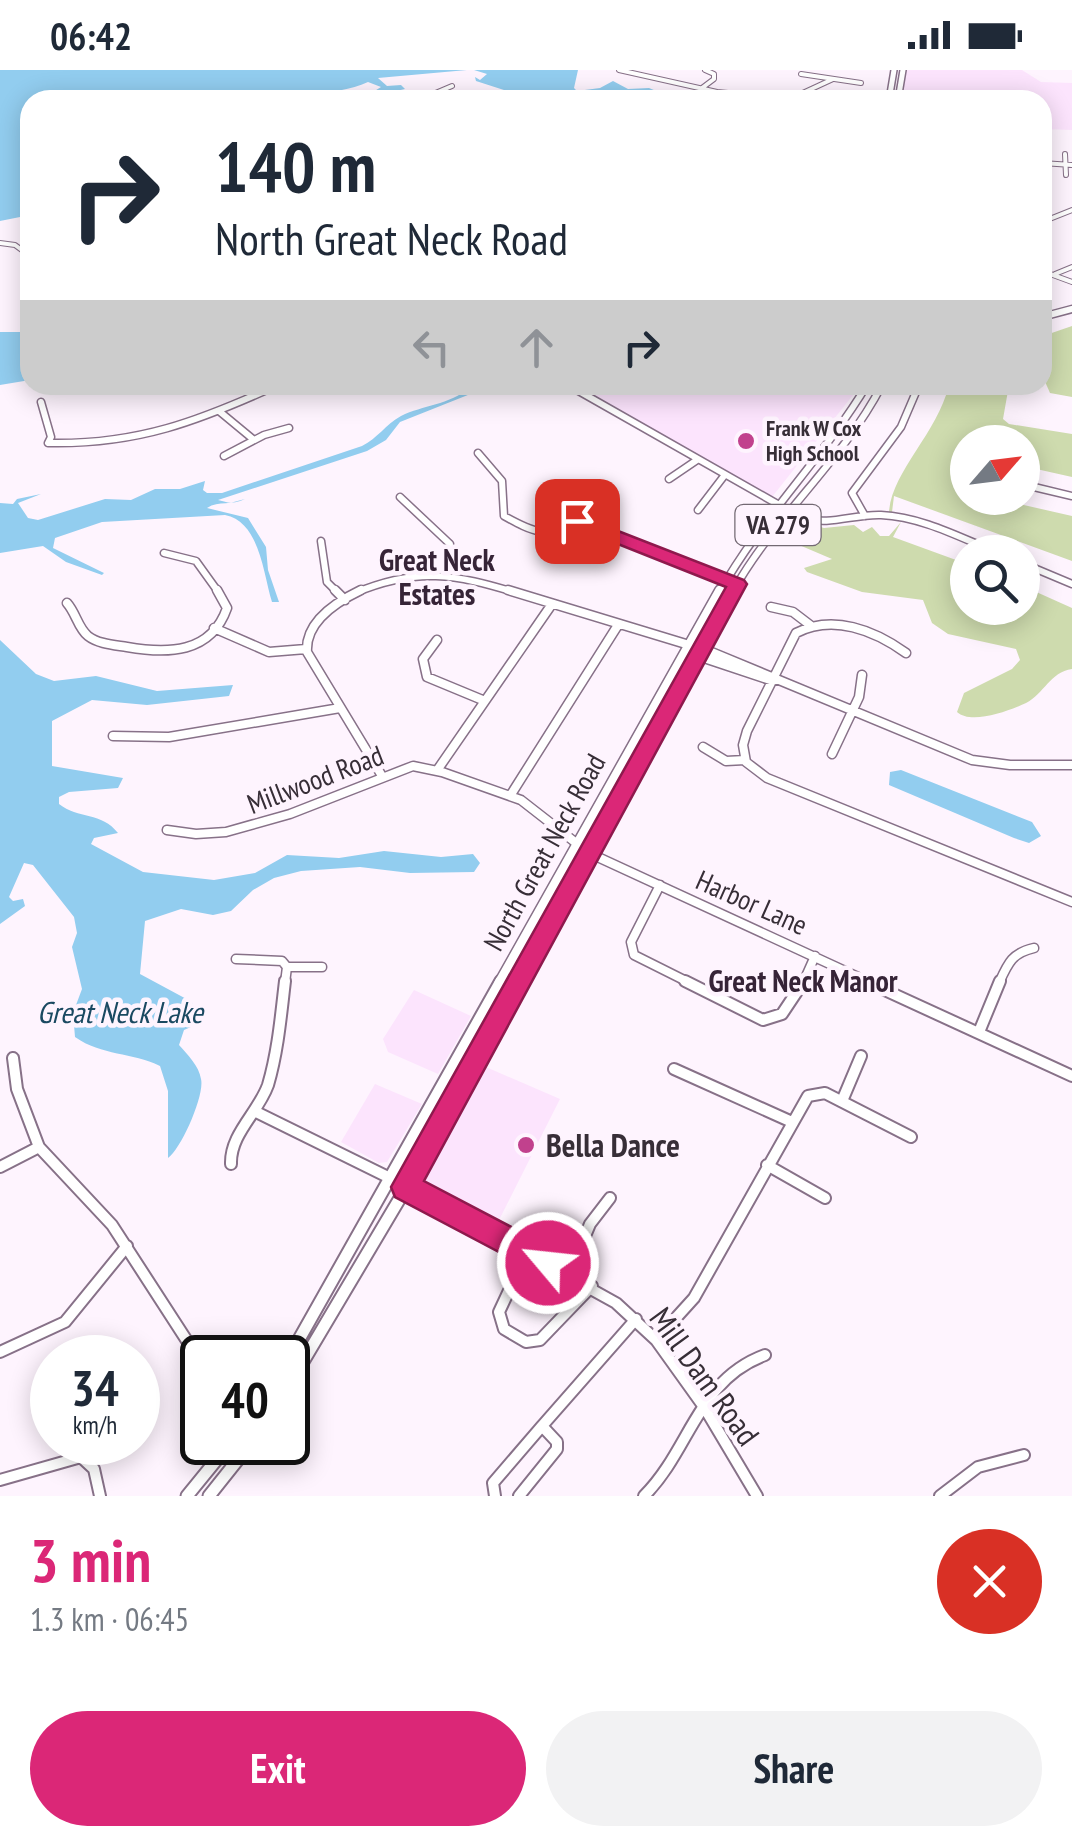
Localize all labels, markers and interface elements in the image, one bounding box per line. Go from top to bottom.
text: 06:42 [50,11,132,60]
text: 140 m [215,121,376,211]
icon: right [50,130,180,260]
text: North Great Neck Road [215,209,568,267]
icon: left [404,320,459,375]
icon: ahead [509,320,564,375]
icon: right [614,320,669,375]
place label: Frank W Cox High School [766,414,861,467]
north arrow [950,425,1040,515]
map controls [950,425,1040,625]
marker: Frank W Cox High School [735,430,757,452]
pin [535,479,620,564]
icon: arrive [550,494,605,549]
road number: VA 279 [736,505,820,545]
button: search [950,535,1040,625]
district label: Great Neck Estates [379,540,496,613]
street label: Millwood Road [242,736,388,822]
street label: North Great Neck Road [475,747,613,957]
street label: Harbor Lane [691,861,813,943]
district label: Great Neck Manor [708,961,898,1000]
water label: Great Neck Lake [37,992,205,1031]
place label: Bella Dance [546,1124,680,1166]
marker: Bella Dance [515,1134,537,1156]
position arrow [496,1211,600,1315]
street label: Mill Dam Road [641,1299,769,1453]
speed limit sign: 40 [180,1335,310,1465]
text: 34 [71,1355,119,1420]
text: km/h [73,1409,117,1441]
text: 3 min [30,1521,151,1599]
button: close [937,1529,1042,1634]
text: 1.3 km · 06:45 [30,1598,189,1640]
button: Exit [30,1711,526,1826]
button: Share [546,1711,1042,1826]

